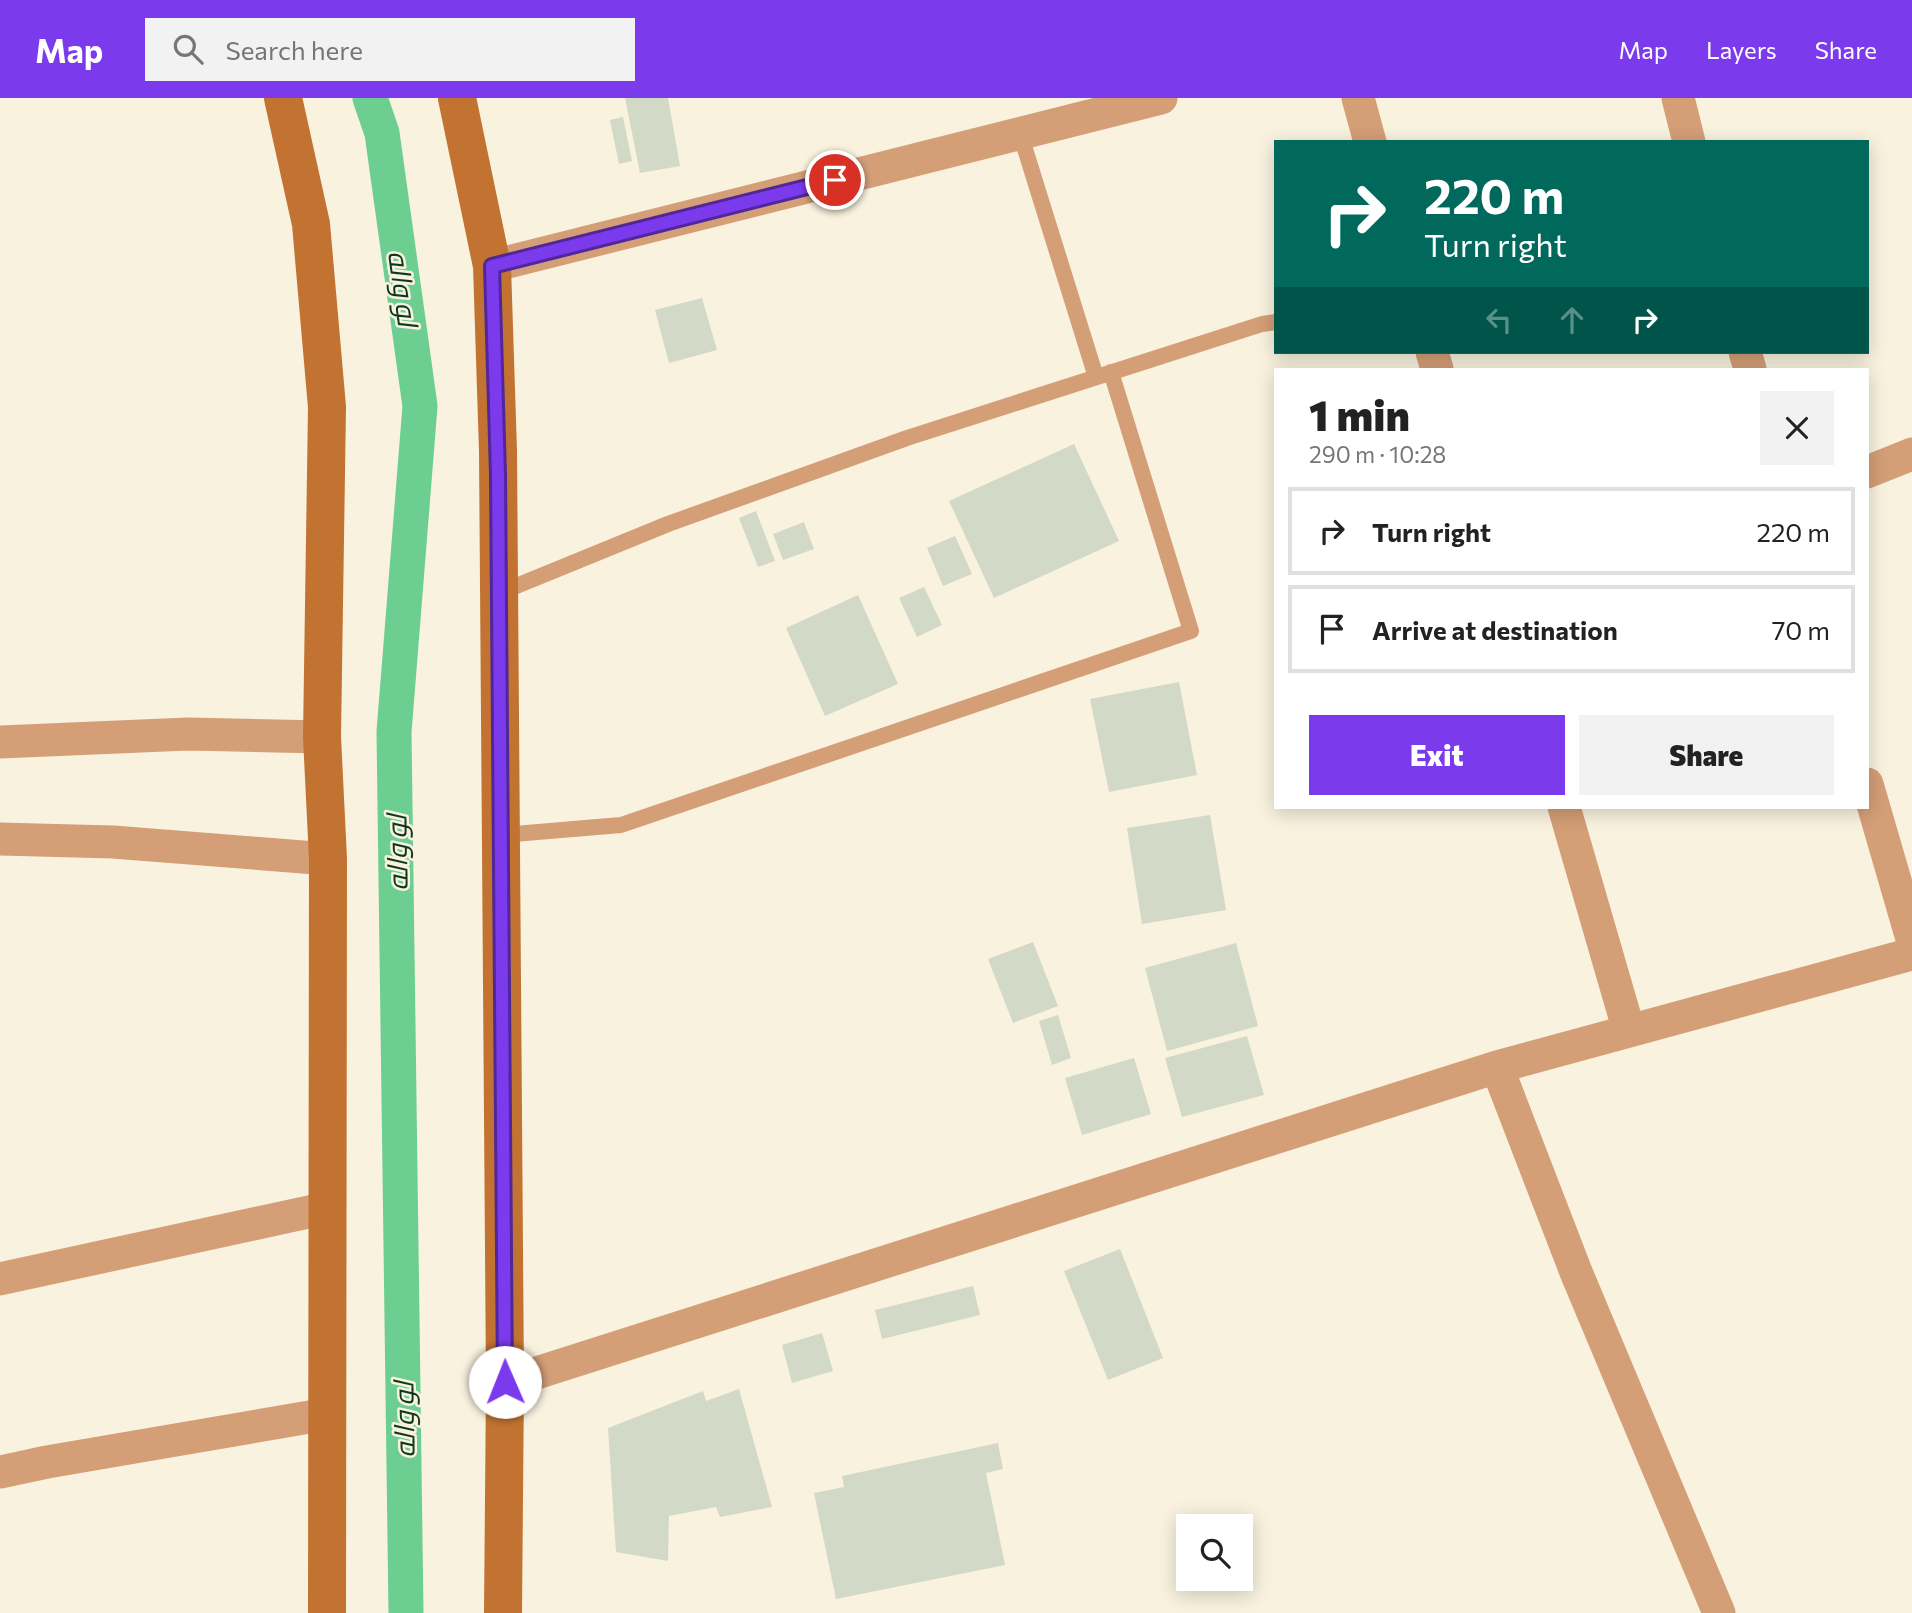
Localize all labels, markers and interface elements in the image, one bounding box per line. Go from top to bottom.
search box [145,18,635,81]
text: Map [35,29,103,70]
icon: search [169,30,207,68]
text: Search here [225,34,363,65]
text: Map [1619,35,1668,64]
text: Layers [1706,35,1777,64]
text: Share [1815,35,1877,64]
pin [805,150,865,210]
icon: arrive [816,161,854,199]
text: 220 m [1424,164,1564,224]
icon: right [1309,168,1400,259]
text: Turn right [1424,224,1567,264]
water label: لو واله [381,248,427,331]
icon: left [1480,301,1518,339]
icon: ahead [1553,301,1591,339]
icon: right [1626,301,1664,339]
text: 1 min [1309,388,1410,440]
button: close [1760,391,1834,465]
text: 290 m · 10:28 [1309,440,1446,468]
icon: right [1313,512,1351,550]
text: Turn right [1372,516,1491,547]
text: 220 m [1757,516,1830,547]
icon: arrive [1313,610,1351,648]
text: Arrive at destination [1372,614,1618,645]
text: 70 m [1772,614,1830,645]
button: Exit [1309,715,1565,795]
button: Share [1579,715,1834,795]
water label: لو واله [378,811,415,891]
position arrow [468,1345,542,1419]
water label: لو واله [385,1378,422,1458]
map controls [1176,1514,1253,1591]
button: search [1176,1514,1253,1591]

